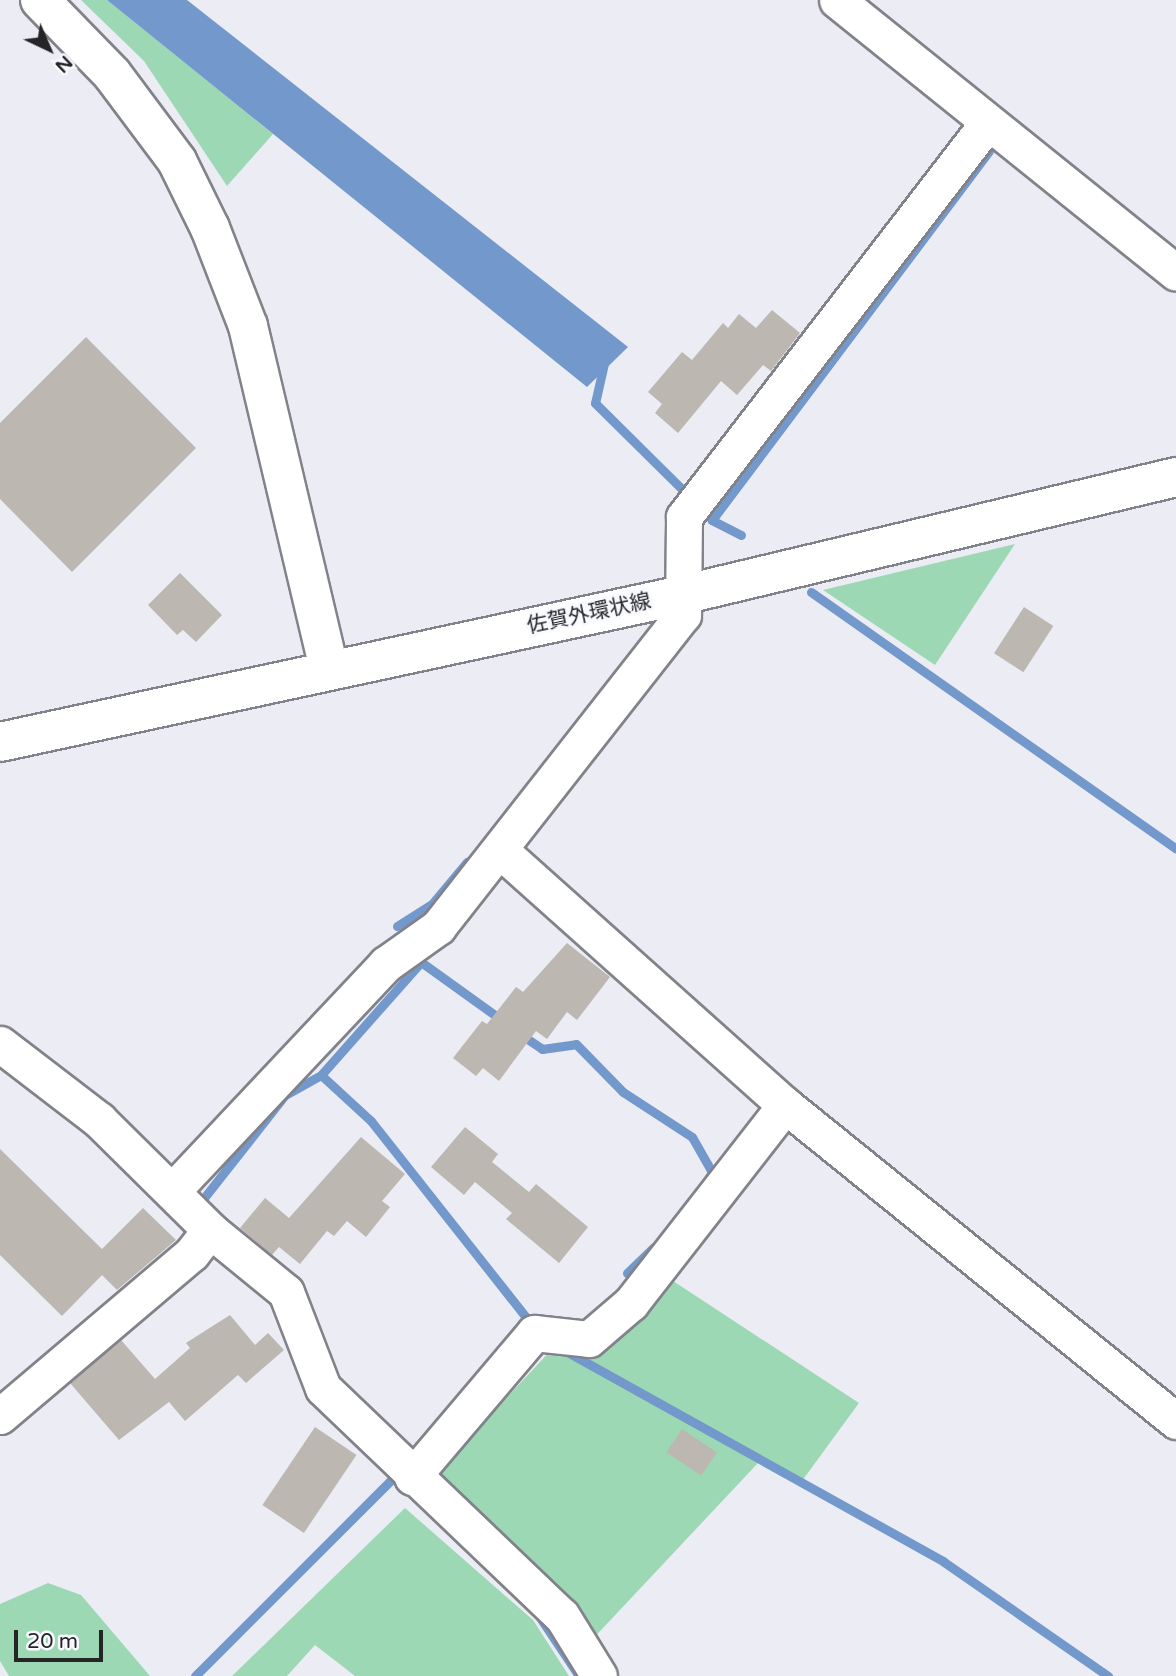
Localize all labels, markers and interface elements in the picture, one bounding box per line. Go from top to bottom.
north arrow [14,14,84,84]
text: N [50,51,77,77]
street label: 佐賀外環状線 [525,589,653,639]
scale bar [18,1616,107,1660]
text: 20 m [27,1629,78,1654]

